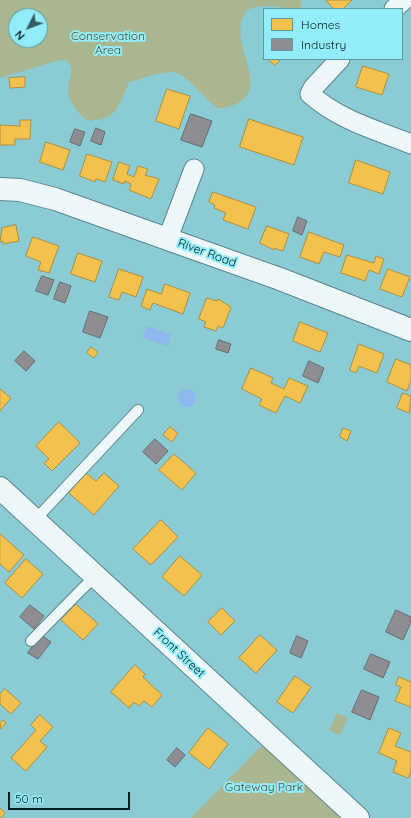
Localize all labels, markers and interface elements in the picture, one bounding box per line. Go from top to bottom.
north arrow [8,8,48,48]
legend [263,8,403,60]
text: Homes [301,17,340,32]
text: N [12,28,28,43]
park label: Conservation Area [71,29,145,57]
text: Industry [301,37,346,52]
street label: River Road [176,236,238,270]
street label: Front Street [150,625,208,681]
park label: Gateway Park [225,780,303,794]
scale bar [10,784,132,810]
text: 50 m [15,791,43,806]

